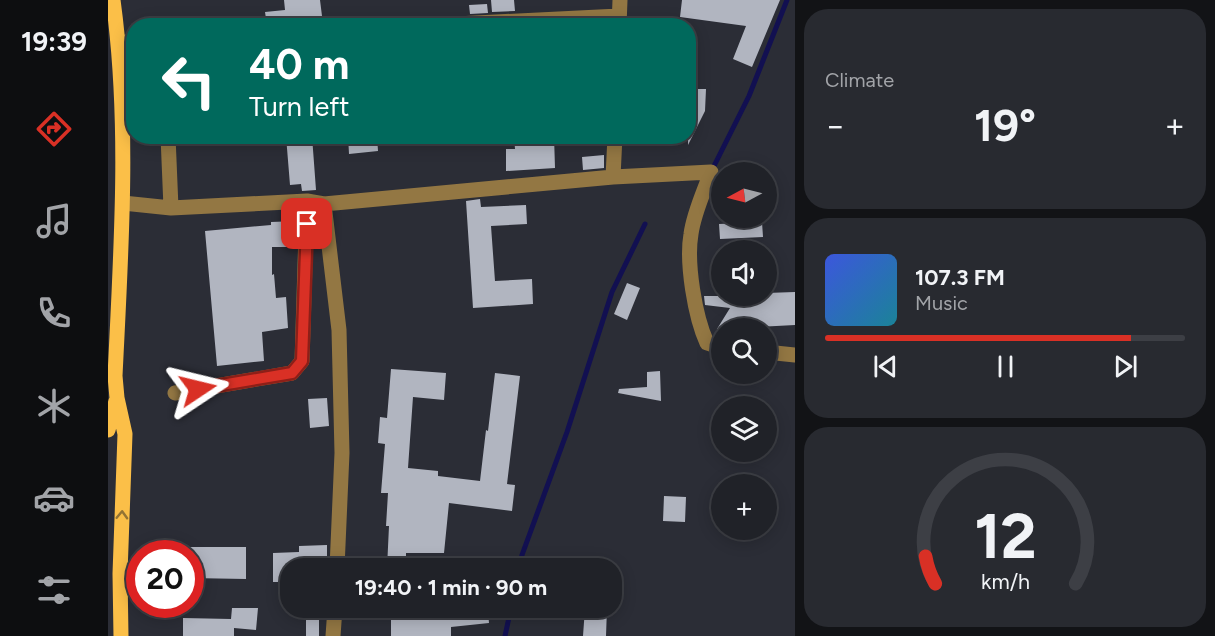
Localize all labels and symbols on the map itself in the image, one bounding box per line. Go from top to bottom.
north arrow [711,162,777,228]
pin [281,198,332,249]
position arrow [166,357,230,421]
one-way arrow [116,510,128,519]
speed limit sign: 20 [126,540,204,618]

